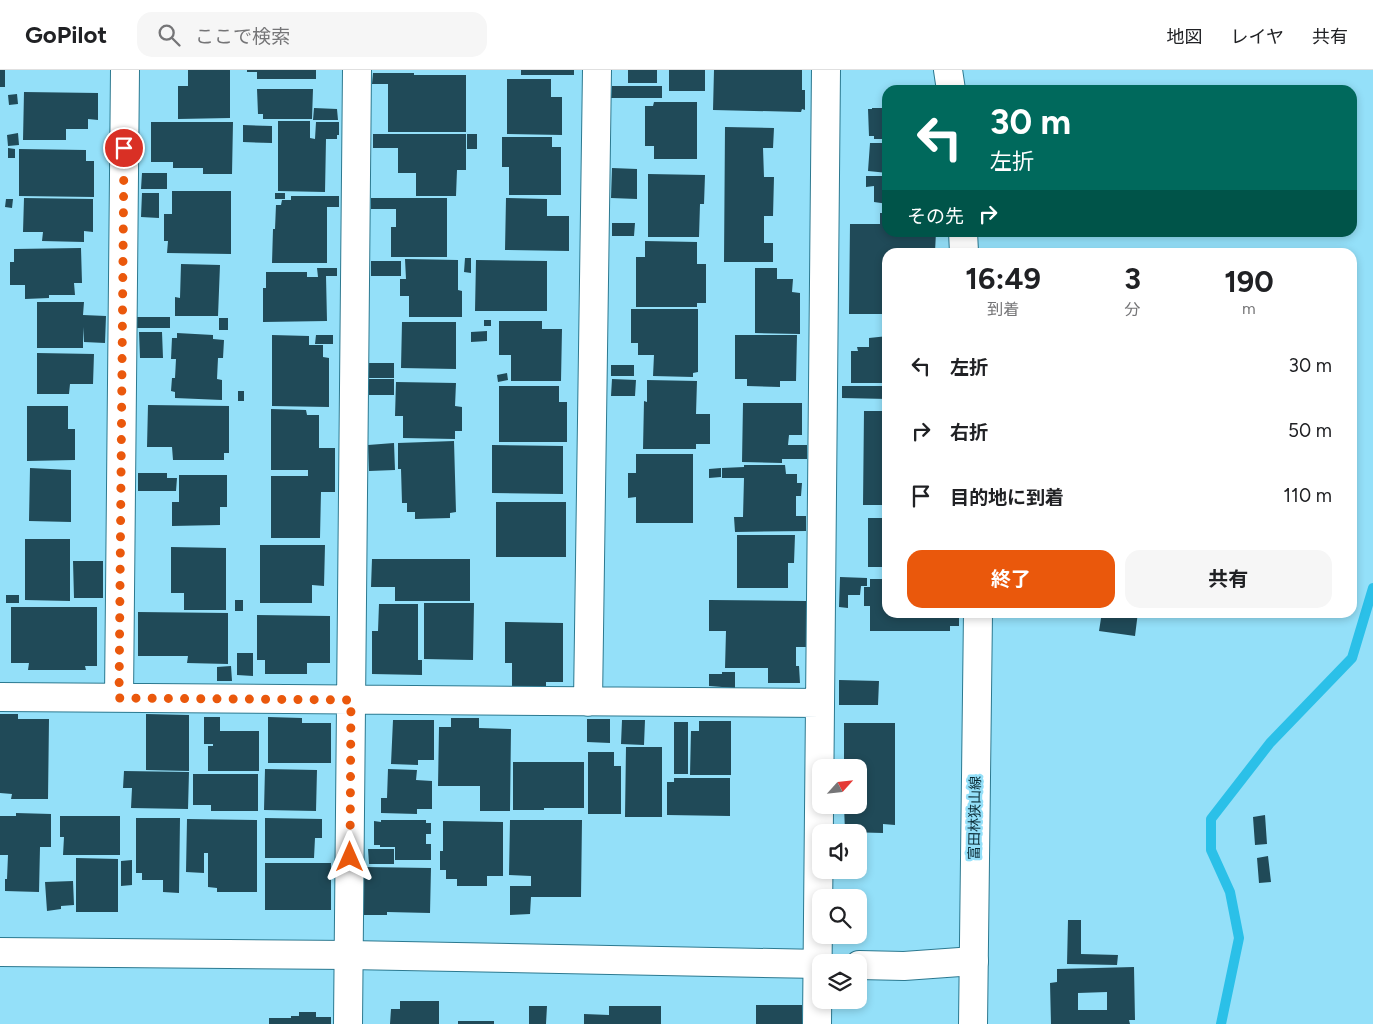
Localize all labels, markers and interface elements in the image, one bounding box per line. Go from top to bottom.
search box [137,12,487,57]
text: GoPilot [25,20,107,49]
icon: search [155,21,183,49]
text: ここで検索 [195,25,290,48]
text: 地図 [1167,26,1203,48]
text: レイヤ [1231,26,1284,48]
text: 共有 [1312,26,1348,48]
text: 30 m [990,101,1071,143]
icon: left [907,105,972,170]
pin [103,127,145,169]
icon: arrive [110,134,138,162]
text: 左折 [990,148,1034,175]
icon: right [974,200,1002,228]
text: その先 [907,205,964,228]
text: 16:49 [965,260,1041,297]
text: 3 [1124,260,1141,297]
text: 190 [1224,263,1274,300]
text: m [1242,299,1256,318]
text: 到着 [987,300,1019,319]
text: 分 [1124,300,1140,319]
icon: left [907,352,935,380]
text: 30 m [1289,354,1332,377]
text: 左折 [950,356,988,379]
icon: right [907,417,935,445]
text: 50 m [1288,419,1332,442]
text: 右折 [950,421,988,444]
icon: arrive [907,482,935,510]
text: 110 m [1283,484,1332,507]
text: 目的地に到着 [950,486,1064,509]
button: 終了 [907,550,1115,608]
button: 共有 [1125,550,1332,608]
north arrow [812,759,868,814]
map controls [812,759,867,1009]
street label: 富田林狭山線 [966,776,984,860]
button: sound [812,824,867,879]
position arrow [323,830,375,882]
button: search [812,889,867,944]
button: layers [812,954,867,1009]

